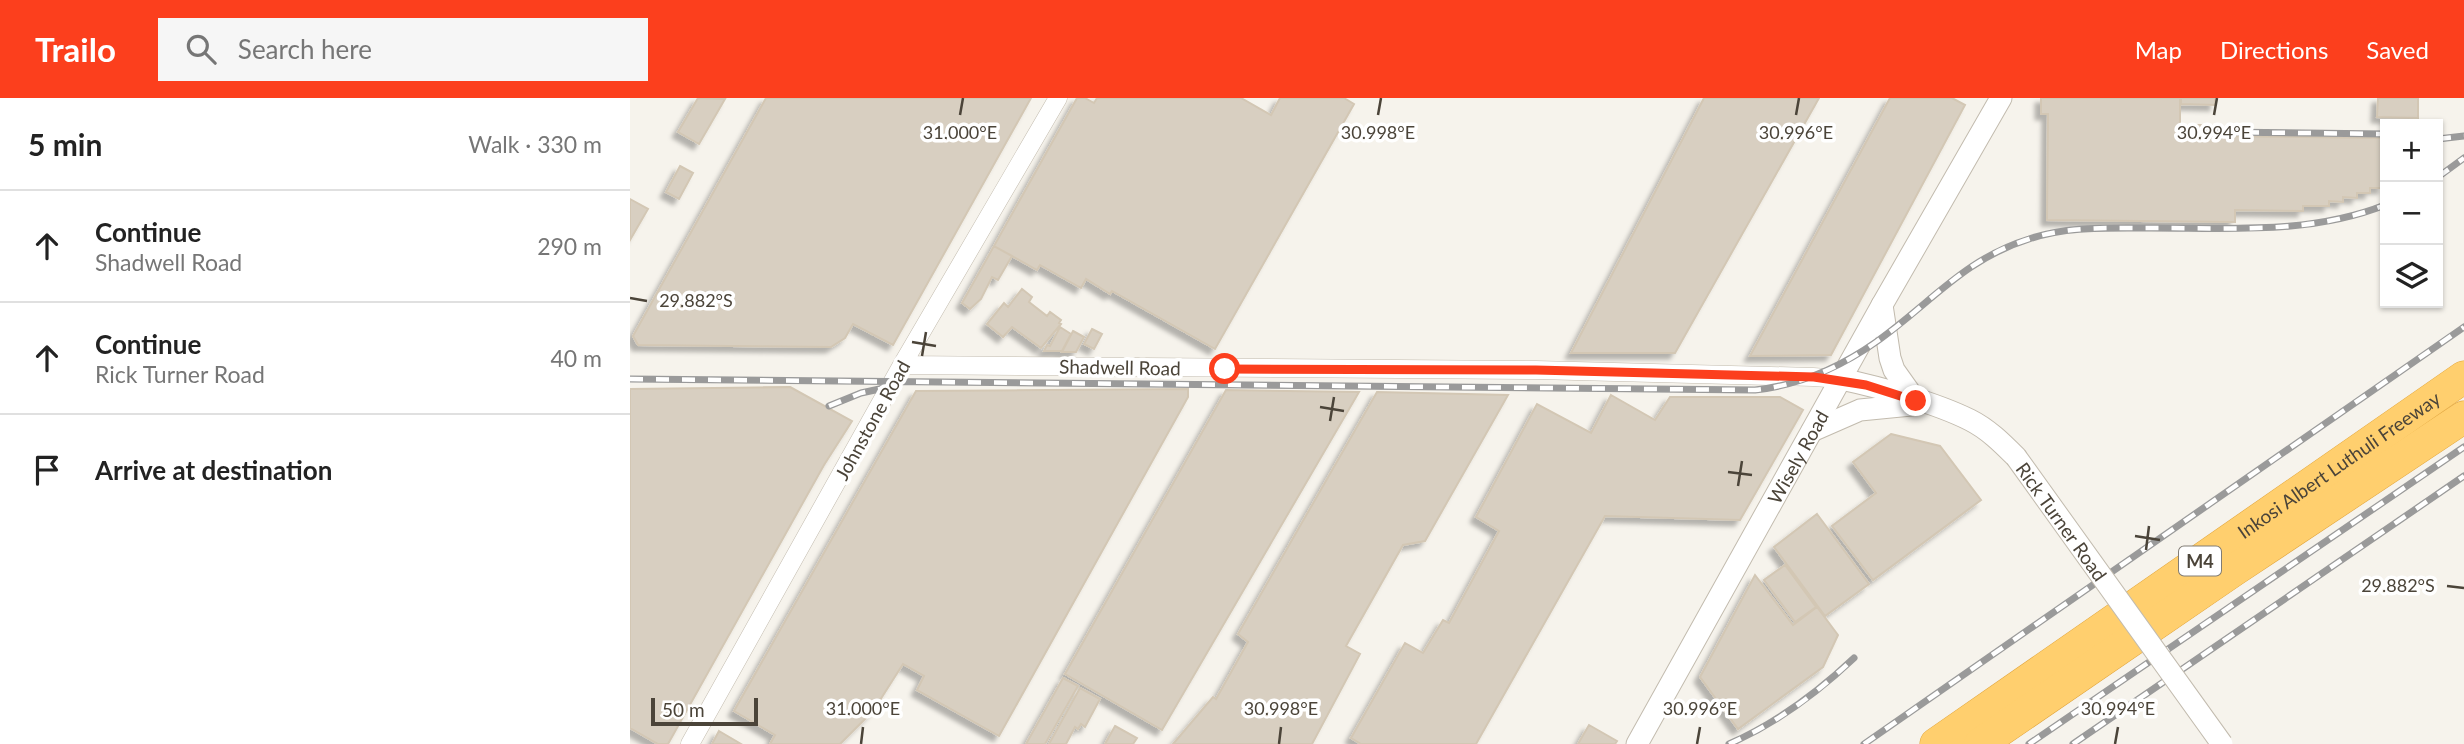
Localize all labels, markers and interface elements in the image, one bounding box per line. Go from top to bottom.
search box [158,18,648,81]
text: Trailo [35,29,116,69]
icon: search [182,30,220,68]
text: Search here [238,33,372,65]
text: Map [2135,35,2182,64]
text: Directions [2220,35,2328,64]
text: Saved [2366,35,2429,64]
map controls [2380,119,2443,308]
button: + [2380,119,2443,182]
text: 31.000°E [923,121,997,143]
text: 30.998°E [1341,121,1415,143]
text: 30.996°E [1759,121,1833,143]
text: 30.994°E [2177,121,2251,143]
text: 5 min [28,126,102,162]
text: Walk · 330 m [468,130,602,158]
button: − [2380,182,2443,245]
text: Continue [95,216,201,248]
icon: ahead [28,227,66,265]
text: 290 m [537,232,602,260]
button: layers [2380,245,2443,308]
text: Shadwell Road [95,248,242,276]
text: 29.882°S [659,289,733,311]
text: Continue [95,328,201,360]
icon: ahead [28,339,66,377]
text: 40 m [551,344,602,372]
route start [1209,353,1240,384]
street label: Shadwell Road [1059,354,1181,380]
street label: Johnstone Road [830,356,914,484]
text: Rick Turner Road [95,360,265,388]
route end [1900,385,1931,416]
street label: Inkosi Albert Luthuli Freeway [2233,386,2444,543]
street label: Wisely Road [1762,406,1833,507]
icon: arrive [28,451,66,489]
text: Arrive at destination [95,454,332,486]
street label: Rick Turner Road [2012,457,2112,585]
road number: M4 [2179,546,2221,575]
text: 29.882°S [2361,574,2435,596]
scale bar [651,695,758,727]
text: 31.000°E [826,697,900,719]
text: 30.998°E [1244,697,1318,719]
text: 30.996°E [1663,697,1737,719]
text: 30.994°E [2081,697,2155,719]
text: 50 m [662,698,705,721]

